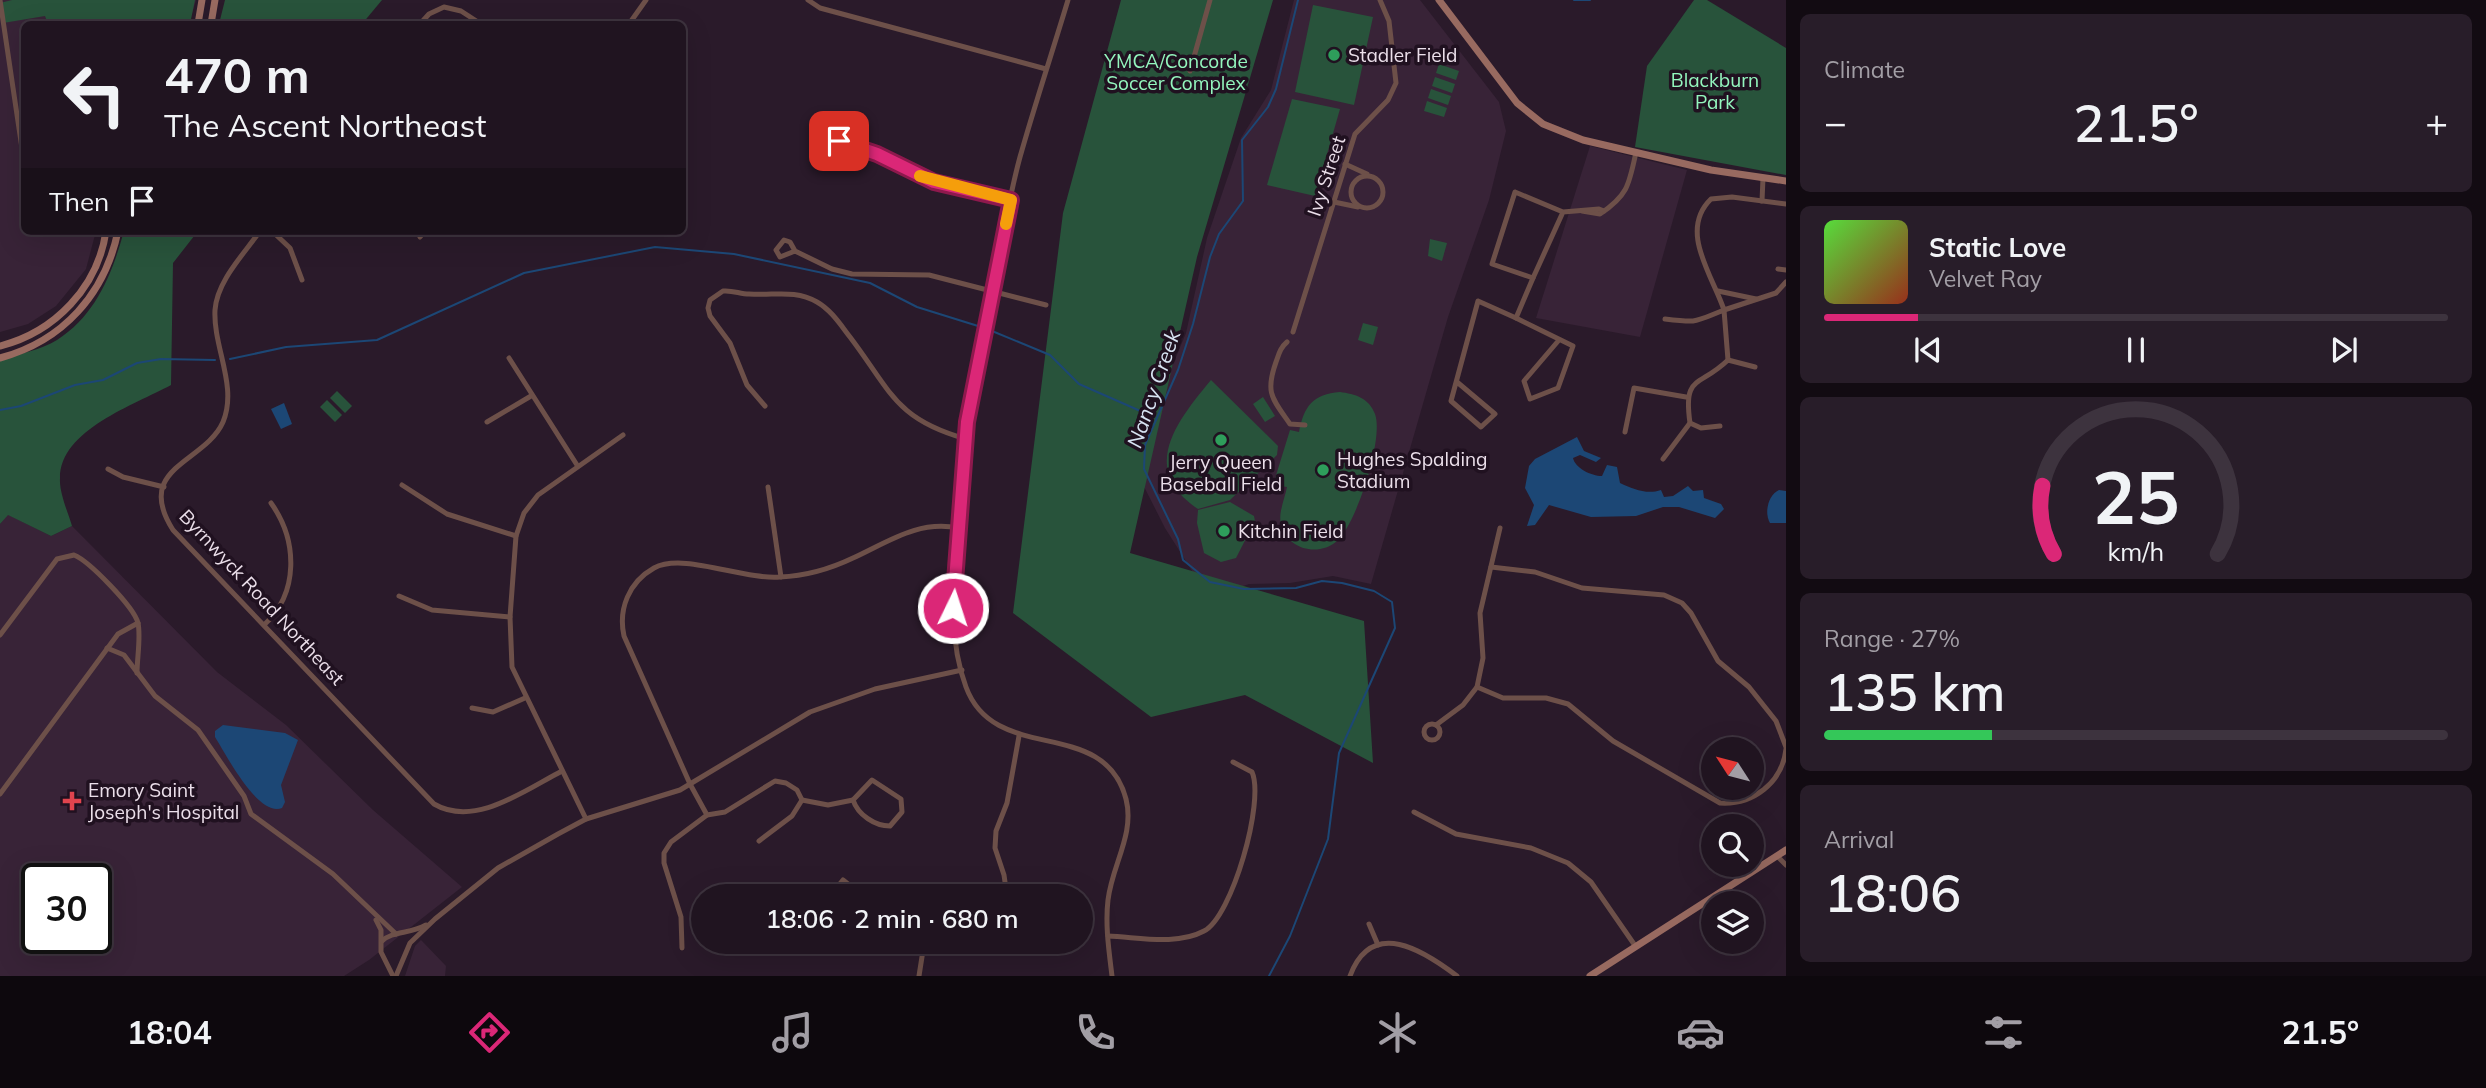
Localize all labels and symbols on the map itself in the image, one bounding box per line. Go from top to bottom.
place label: Stadler Field [1348,43,1457,67]
marker: Stadler Field [1326,47,1342,63]
park label: YMCA/Concorde Soccer Complex [1103,49,1248,95]
park label: Blackburn Park [1671,68,1759,114]
pin [809,111,869,171]
street label: Ivy Street [1302,133,1350,219]
water label: Nancy Creek [1121,325,1186,451]
marker: Jerry Queen Baseball Field [1213,432,1229,448]
place label: Hughes Spalding Stadium [1337,447,1488,493]
place label: Jerry Queen Baseball Field [1160,450,1282,496]
marker: Hughes Spalding Stadium [1315,462,1331,478]
street label: Byrnwyck Road Northeast [174,504,350,690]
place label: Kitchin Field [1238,519,1344,543]
marker: Kitchin Field [1216,523,1232,539]
position arrow [916,571,990,645]
north arrow [1701,737,1764,800]
place label: Emory Saint Joseph's Hospital [88,778,239,824]
marker: Emory Saint Joseph's Hospital [62,791,82,811]
speed limit sign: 30 [21,863,112,954]

